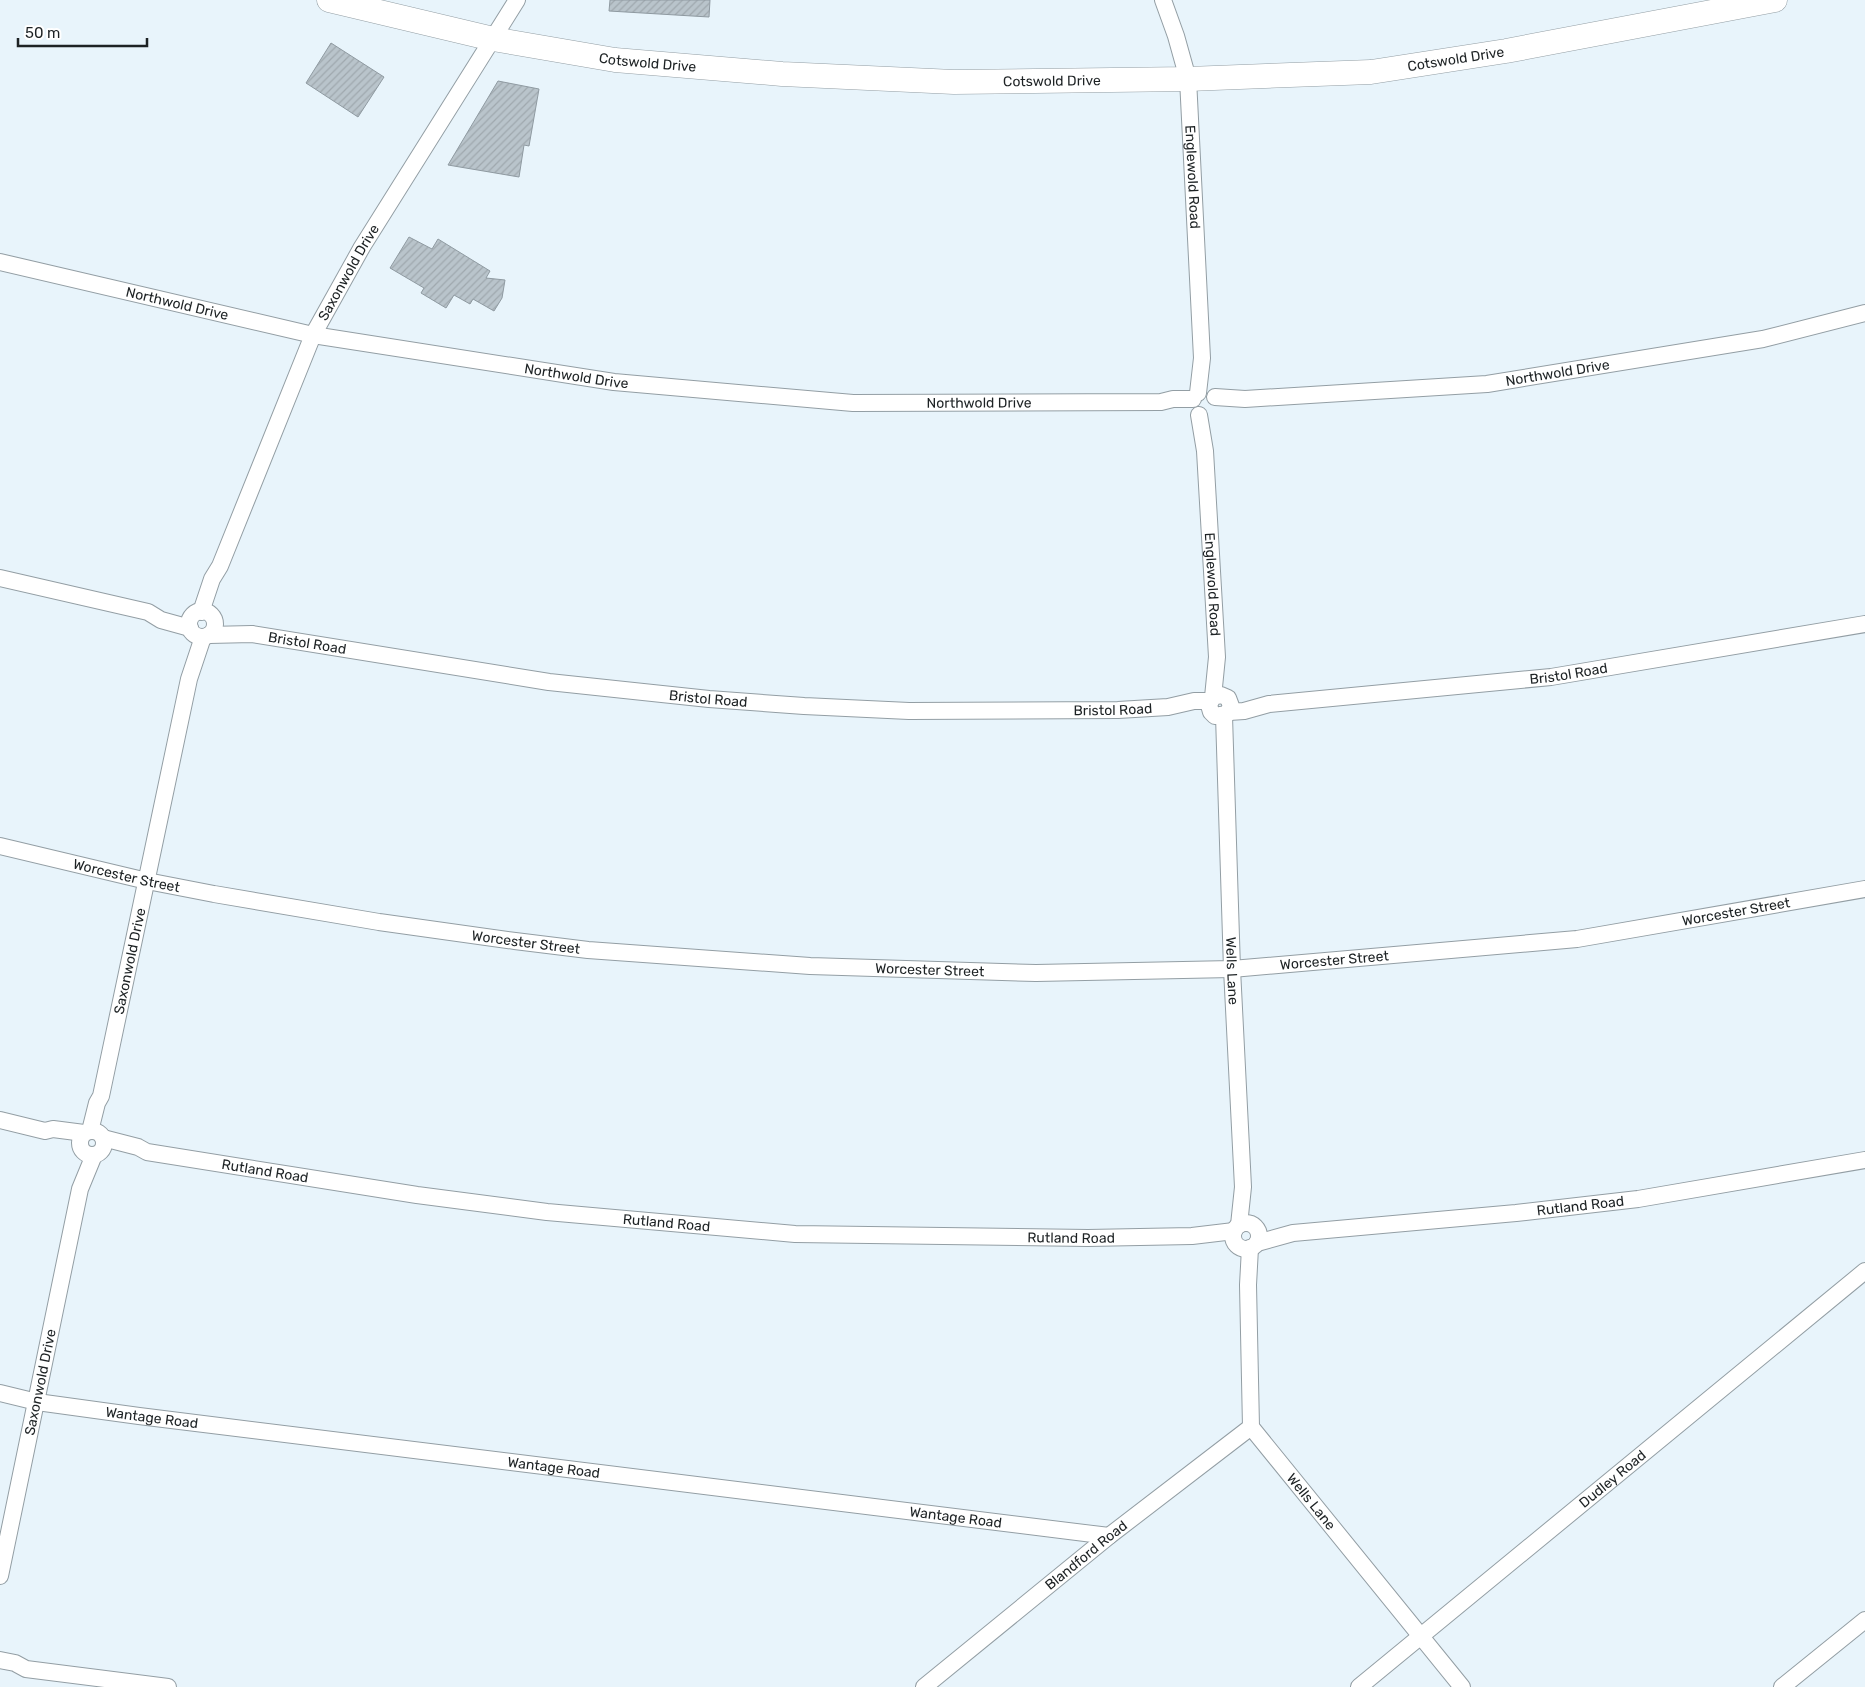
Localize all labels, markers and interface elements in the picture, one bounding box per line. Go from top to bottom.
scale bar [18,15,146,47]
text: 50 m [25,24,60,42]
street label: Cotswold Drive [1406,43,1506,75]
street label: Cotswold Drive [597,49,697,76]
street label: Cotswold Drive [1003,72,1101,90]
street label: Englewold Road [1181,125,1204,229]
street label: Saxonwold Drive [315,221,383,324]
street label: Northwold Drive [124,284,230,324]
street label: Northwold Drive [1504,356,1611,390]
street label: Northwold Drive [523,360,629,392]
street label: Northwold Drive [926,394,1032,412]
street label: Englewold Road [1201,532,1224,637]
street label: Bristol Road [267,629,347,658]
street label: Bristol Road [1529,660,1609,688]
street label: Bristol Road [668,687,748,711]
street label: Bristol Road [1073,700,1153,719]
street label: Worcester Street [71,856,182,896]
street label: Worcester Street [1681,894,1792,930]
street label: Saxonwold Drive [111,906,150,1016]
street label: Worcester Street [471,927,582,958]
street label: Wells Lane [1222,937,1242,1005]
street label: Worcester Street [1279,947,1390,974]
street label: Worcester Street [875,960,985,980]
street label: Rutland Road [220,1156,310,1187]
street label: Rutland Road [1536,1193,1625,1220]
street label: Rutland Road [622,1211,711,1235]
street label: Rutland Road [1027,1229,1115,1247]
street label: Saxonwold Drive [21,1327,60,1437]
street label: Wantage Road [104,1404,199,1432]
street label: Dudley Road [1576,1447,1650,1512]
street label: Wantage Road [506,1454,601,1482]
street label: Wells Lane [1283,1470,1339,1534]
street label: Wantage Road [908,1503,1003,1532]
street label: Blandford Road [1042,1517,1131,1594]

